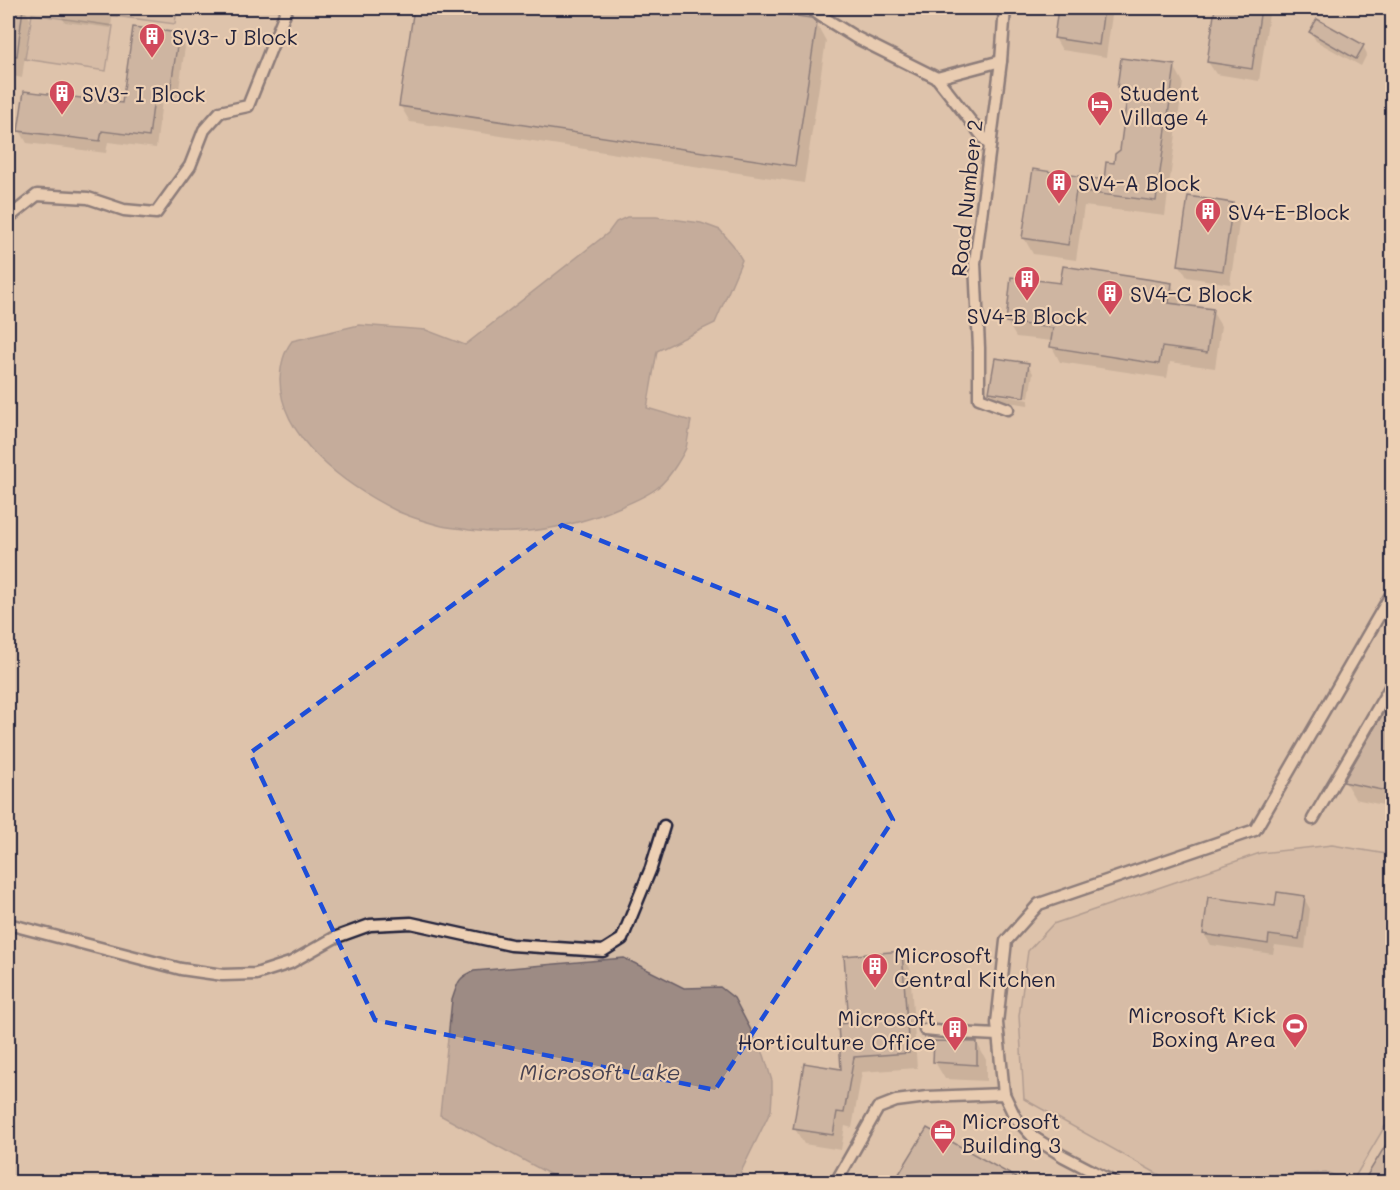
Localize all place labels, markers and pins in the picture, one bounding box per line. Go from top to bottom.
building icon: SV3- J Block [137,21,167,59]
place label: SV3- J Block [172,23,298,50]
building icon: SV3- I Block [47,78,77,116]
place label: Student Village 4 [1120,79,1208,130]
place label: SV3- I Block [82,80,205,107]
hotel icon: Student Village 4 [1085,89,1115,127]
building icon: SV4-A Block [1044,167,1074,205]
place label: SV4-A Block [1078,169,1200,196]
building icon: SV4-E-Block [1193,196,1223,234]
place label: SV4-E-Block [1228,198,1350,225]
building icon: SV4-B Block [1012,264,1042,302]
building icon: SV4-C Block [1095,278,1125,316]
place label: SV4-C Block [1130,280,1253,307]
place label: SV4-B Block [967,302,1087,329]
place label: Microsoft Central Kitchen [894,941,1056,992]
building icon: Microsoft Central Kitchen [860,951,890,989]
place label: Microsoft Kick Boxing Area [1128,1001,1276,1052]
place label: Microsoft Horticulture Office [738,1004,936,1055]
sports icon: Microsoft Kick Boxing Area [1280,1011,1310,1049]
building icon: Microsoft Horticulture Office [940,1014,970,1052]
place label: Microsoft Building 3 [962,1107,1061,1158]
office icon: Microsoft Building 3 [928,1117,958,1155]

